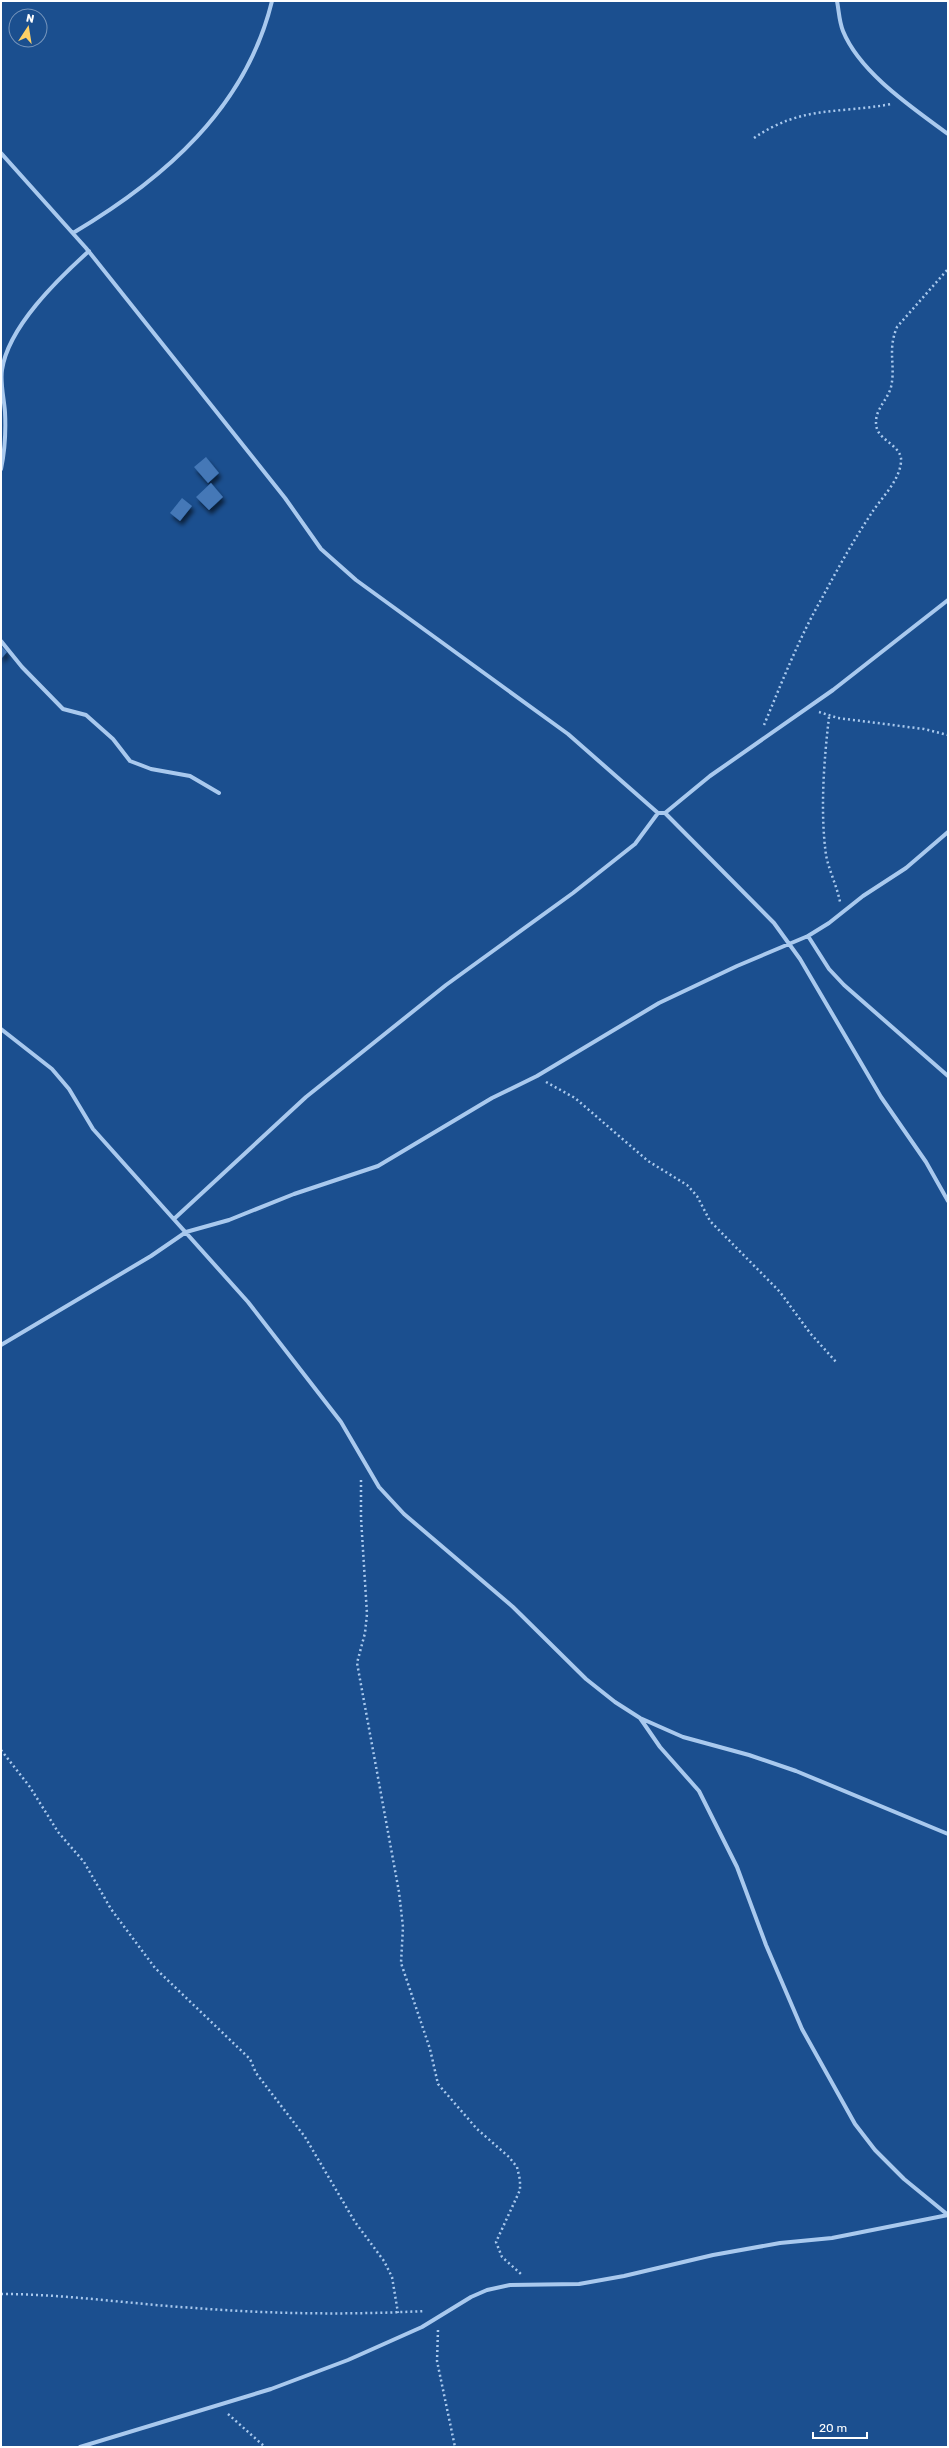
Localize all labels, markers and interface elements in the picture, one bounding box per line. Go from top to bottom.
north arrow [8,8,48,48]
text: N [25,12,35,26]
scale bar [813,2414,867,2440]
text: 20 m [819,2421,847,2435]

